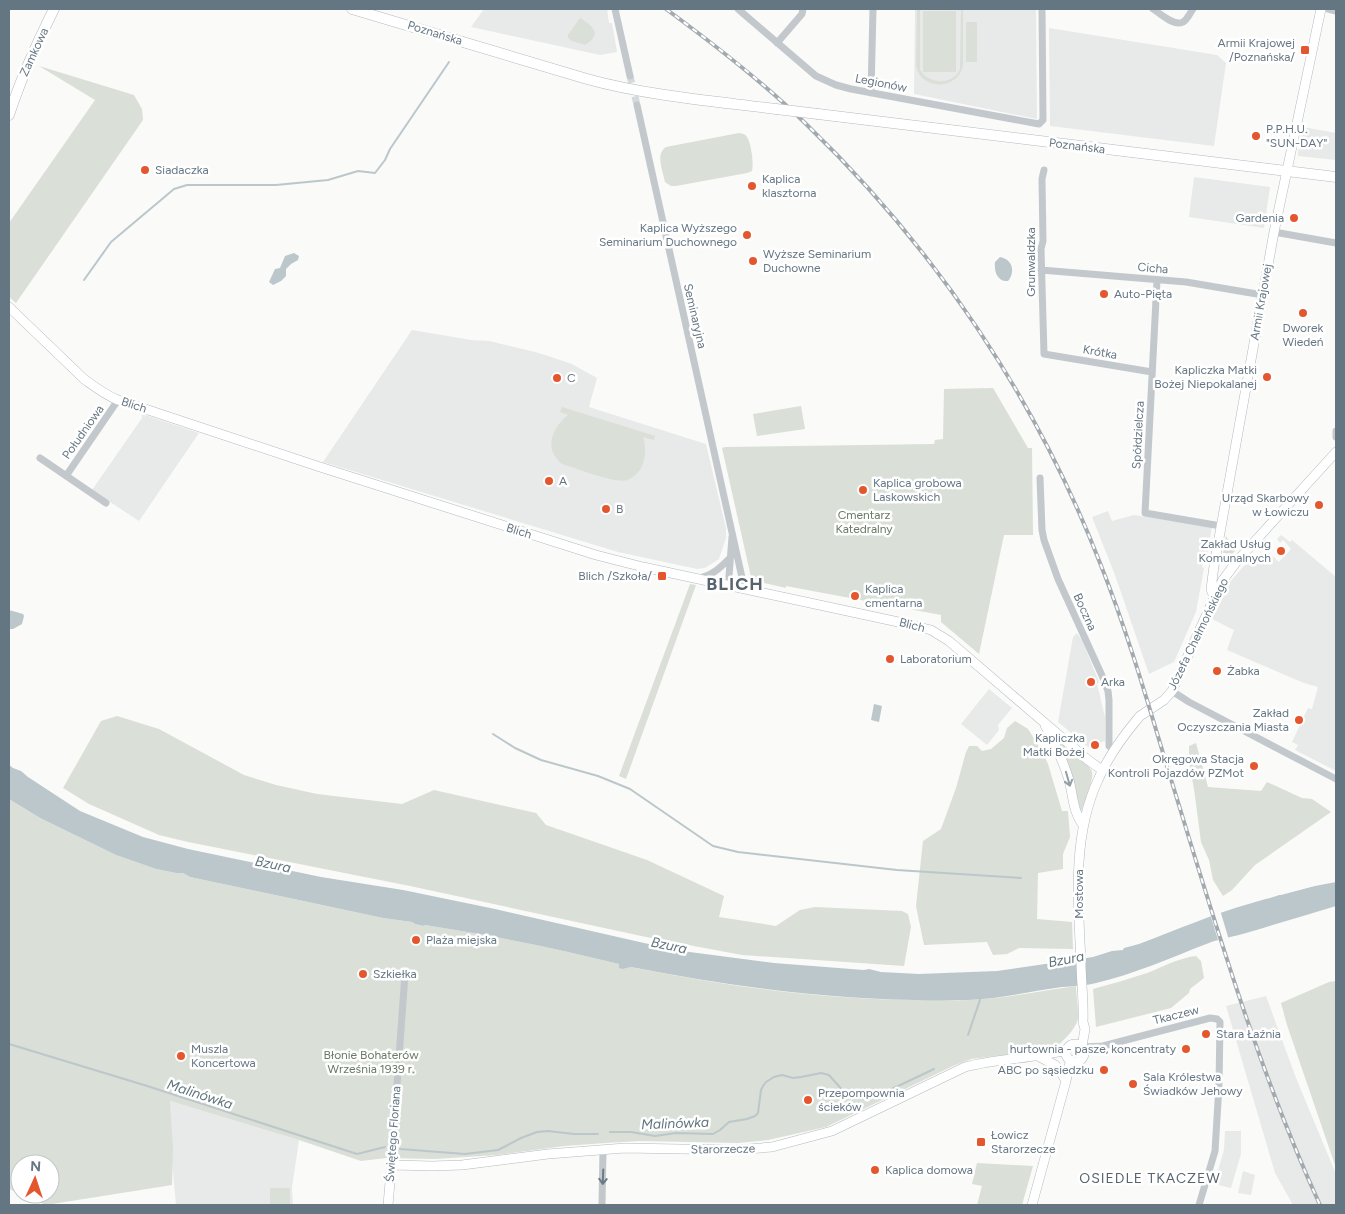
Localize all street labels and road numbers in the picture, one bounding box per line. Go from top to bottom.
street label: Poznańska [406,18,464,48]
street label: Zamkowa [17,26,51,78]
street label: Legionów [854,71,909,95]
street label: Poznańska [1048,136,1106,156]
street label: Grunwaldzka [1024,227,1038,297]
street label: Cicha [1137,260,1169,276]
street label: Armii Krajowej [1247,263,1275,341]
street label: Seminaryjna [681,282,709,350]
street label: Krótka [1082,342,1118,362]
street label: Blich [119,394,149,416]
street label: Spółdzielcza [1129,401,1147,469]
street label: Południowa [59,402,107,462]
street label: Blich [505,521,534,542]
street label: Józefa Chełmońskiego [1165,576,1231,692]
street label: Boczna [1071,591,1099,633]
street label: Blich [898,615,927,635]
street label: Mostowa [1072,869,1086,919]
street label: Tkaczew [1152,1002,1201,1027]
street label: Świętego Floriana [383,1086,403,1182]
street label: Starorzecze [691,1141,756,1157]

